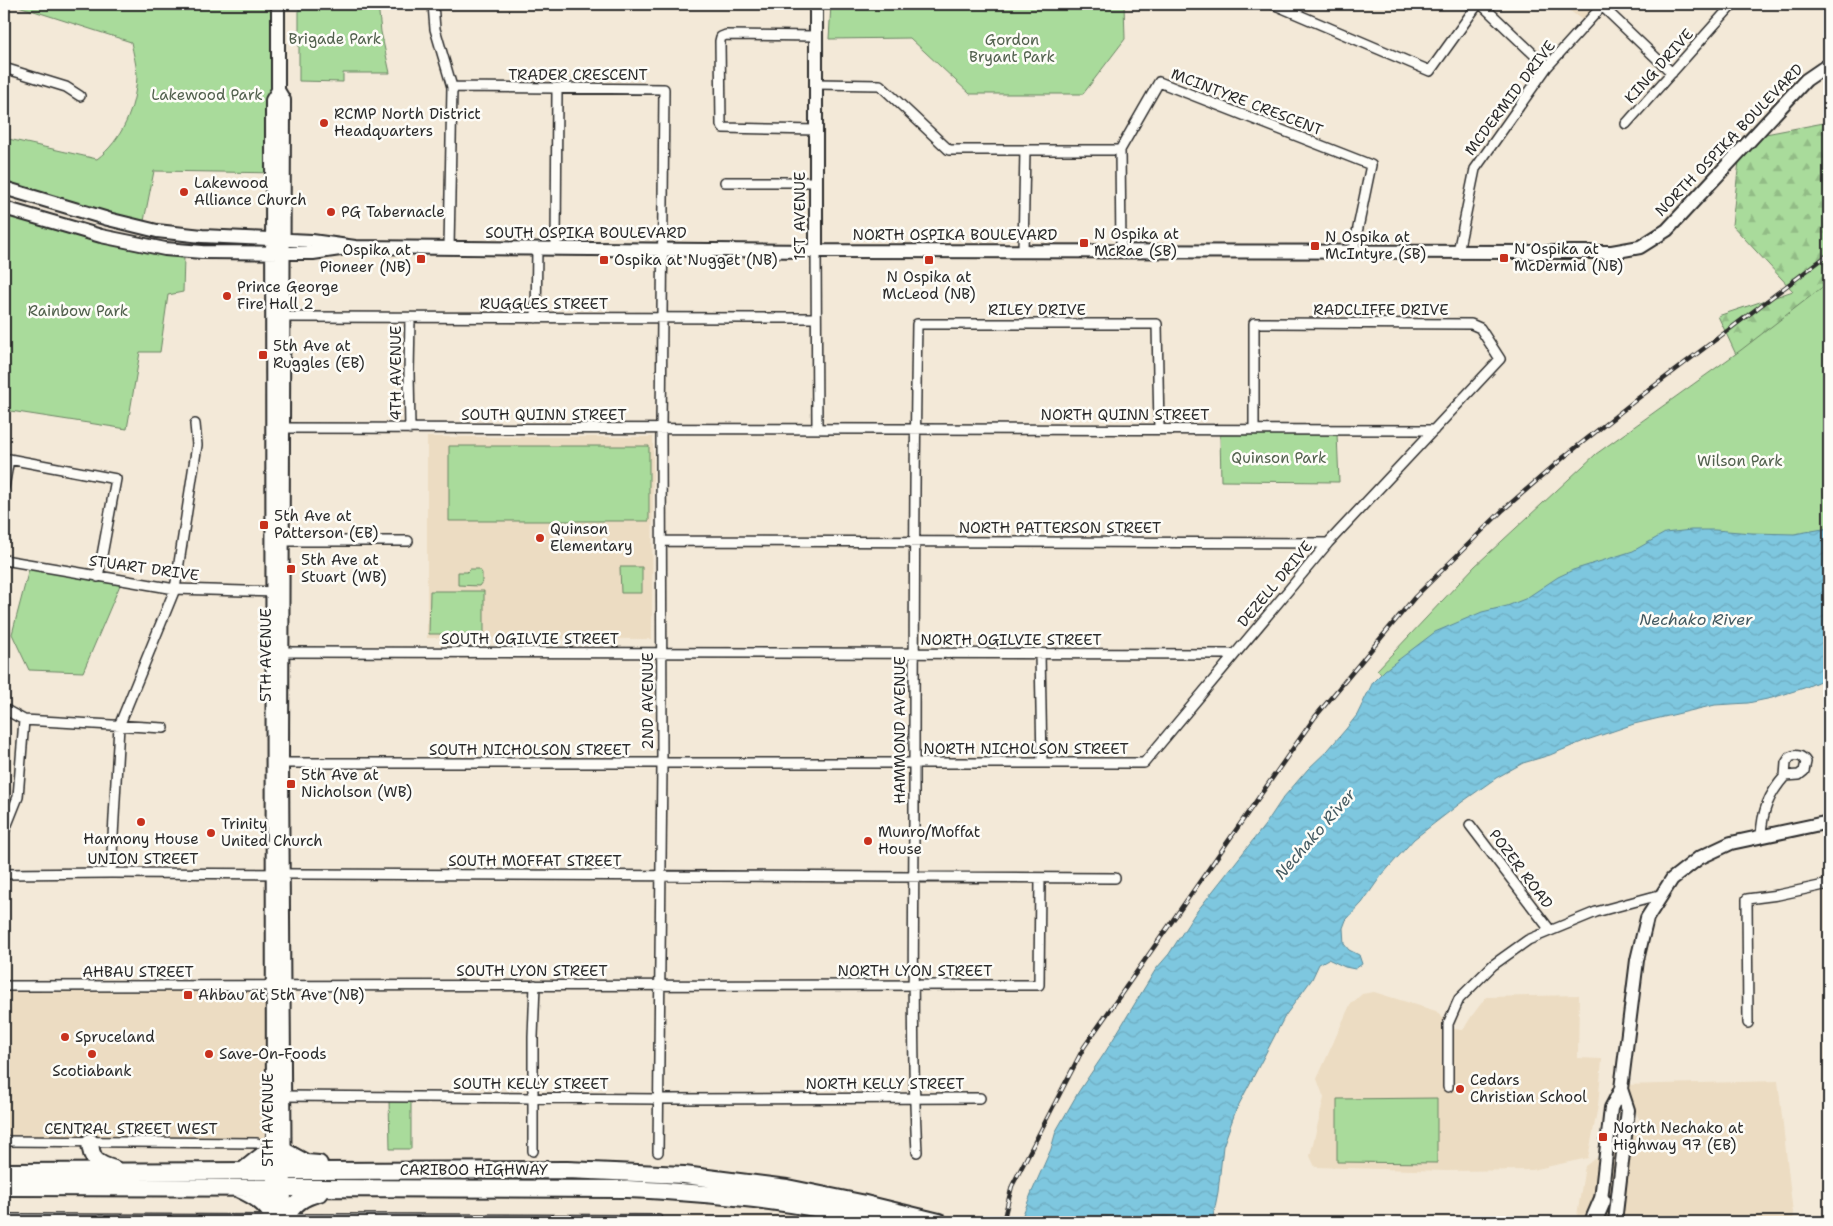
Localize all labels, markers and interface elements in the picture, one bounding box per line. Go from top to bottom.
street label: KING DRIVE [1620,24,1698,108]
park label: Brigade Park [289,29,381,49]
park label: Gordon Bryant Park [969,30,1055,67]
street label: MCDERMID DRIVE [1460,36,1560,160]
street label: NORTH OSPIKA BOULEVARD [1651,59,1807,221]
street label: MCINTYRE CRESCENT [1168,64,1326,140]
street label: TRADER CRESCENT [508,65,648,85]
park label: Lakewood Park [151,85,263,105]
place label: RCMP North District Headquarters [334,104,481,141]
marker: RCMP North District Headquarters [318,117,330,129]
street label: 1ST AVENUE [790,172,810,260]
place label: Lakewood Alliance Church [194,173,307,210]
marker: Lakewood Alliance Church [178,186,190,198]
place label: PG Tabernacle [341,202,445,222]
marker: PG Tabernacle [325,206,337,218]
street label: SOUTH OSPIKA BOULEVARD [485,223,687,243]
place label: N Ospika at McRae (SB) [1094,224,1179,261]
street label: NORTH OSPIKA BOULEVARD [853,225,1058,245]
place label: N Ospika at McIntyre (SB) [1325,227,1426,264]
marker: N Ospika at McRae (SB) [1078,237,1090,249]
place label: N Ospika at McDermid (NB) [1514,239,1623,276]
place label: Ospika at Pioneer (NB) [320,240,411,277]
marker: N Ospika at McIntyre (SB) [1309,240,1321,252]
place label: Ospika at Nugget (NB) [614,250,778,270]
marker: N Ospika at McDermid (NB) [1498,252,1510,264]
marker: Ospika at Pioneer (NB) [415,253,427,265]
marker: Ospika at Nugget (NB) [598,254,610,266]
marker: N Ospika at McLeod (NB) [923,254,935,266]
place label: N Ospika at McLeod (NB) [882,267,976,304]
place label: Prince George Fire Hall 2 [237,277,339,314]
marker: Prince George Fire Hall 2 [221,290,233,302]
street label: RUGGLES STREET [480,294,608,314]
street label: RILEY DRIVE [988,300,1086,320]
street label: RADCLIFFE DRIVE [1313,300,1449,320]
park label: Rainbow Park [28,301,128,321]
street label: 4TH AVENUE [386,326,406,420]
place label: 5th Ave at Ruggles (EB) [273,336,365,373]
marker: 5th Ave at Ruggles (EB) [257,349,269,361]
street label: SOUTH QUINN STREET [461,405,627,425]
street label: NORTH QUINN STREET [1041,405,1209,425]
park label: Quinson Park [1231,448,1327,468]
park label: Wilson Park [1697,451,1783,471]
place label: 5th Ave at Patterson (EB) [274,506,378,543]
street label: NORTH PATTERSON STREET [959,518,1161,538]
marker: 5th Ave at Patterson (EB) [258,519,270,531]
place label: Quinson Elementary [550,519,633,556]
marker: Quinson Elementary [534,532,546,544]
street label: DEZELL DRIVE [1233,537,1317,631]
street label: STUART DRIVE [88,550,200,586]
place label: 5th Ave at Stuart (WB) [301,550,387,587]
marker: 5th Ave at Stuart (WB) [285,563,297,575]
street label: 5TH AVENUE [256,608,276,702]
water label: Nechako River [1639,609,1753,630]
street label: SOUTH OGILVIE STREET [441,629,619,649]
street label: NORTH OGILVIE STREET [920,630,1102,650]
street label: 2ND AVENUE [638,652,658,750]
street label: HAMMOND AVENUE [890,656,910,804]
street label: NORTH NICHOLSON STREET [923,739,1129,759]
street label: SOUTH NICHOLSON STREET [429,740,631,760]
place label: 5th Ave at Nicholson (WB) [301,765,412,802]
marker: 5th Ave at Nicholson (WB) [285,778,297,790]
water label: Nechako River [1270,784,1360,884]
place label: Trinity United Church [221,814,323,851]
marker: Harmony House [135,816,147,828]
place label: Munro/Moffat House [878,822,980,859]
street label: POZER ROAD [1485,825,1557,913]
marker: Trinity United Church [205,827,217,839]
place label: Harmony House [83,829,199,849]
marker: Munro/Moffat House [862,835,874,847]
street label: UNION STREET [87,849,199,869]
street label: SOUTH MOFFAT STREET [448,851,622,871]
street label: SOUTH LYON STREET [456,961,608,981]
street label: NORTH LYON STREET [838,961,992,981]
street label: AHBAU STREET [82,962,194,982]
place label: Ahbau at 5th Ave (NB) [198,985,364,1005]
marker: Ahbau at 5th Ave (NB) [182,989,194,1001]
place label: Spruceland [75,1027,155,1047]
marker: Spruceland [59,1031,71,1043]
place label: Save-On-Foods [219,1044,327,1064]
marker: Scotiabank [86,1048,98,1060]
marker: Save-On-Foods [203,1048,215,1060]
place label: Scotiabank [52,1061,132,1081]
place label: Cedars Christian School [1470,1070,1587,1107]
street label: 5TH AVENUE [258,1073,278,1167]
street label: SOUTH KELLY STREET [453,1074,609,1094]
street label: NORTH KELLY STREET [805,1074,965,1094]
marker: Cedars Christian School [1454,1083,1466,1095]
place label: North Nechako at Highway 97 (EB) [1613,1118,1744,1155]
street label: CENTRAL STREET WEST [44,1119,218,1139]
marker: North Nechako at Highway 97 (EB) [1597,1131,1609,1143]
street label: CARIBOO HIGHWAY [400,1160,548,1180]

